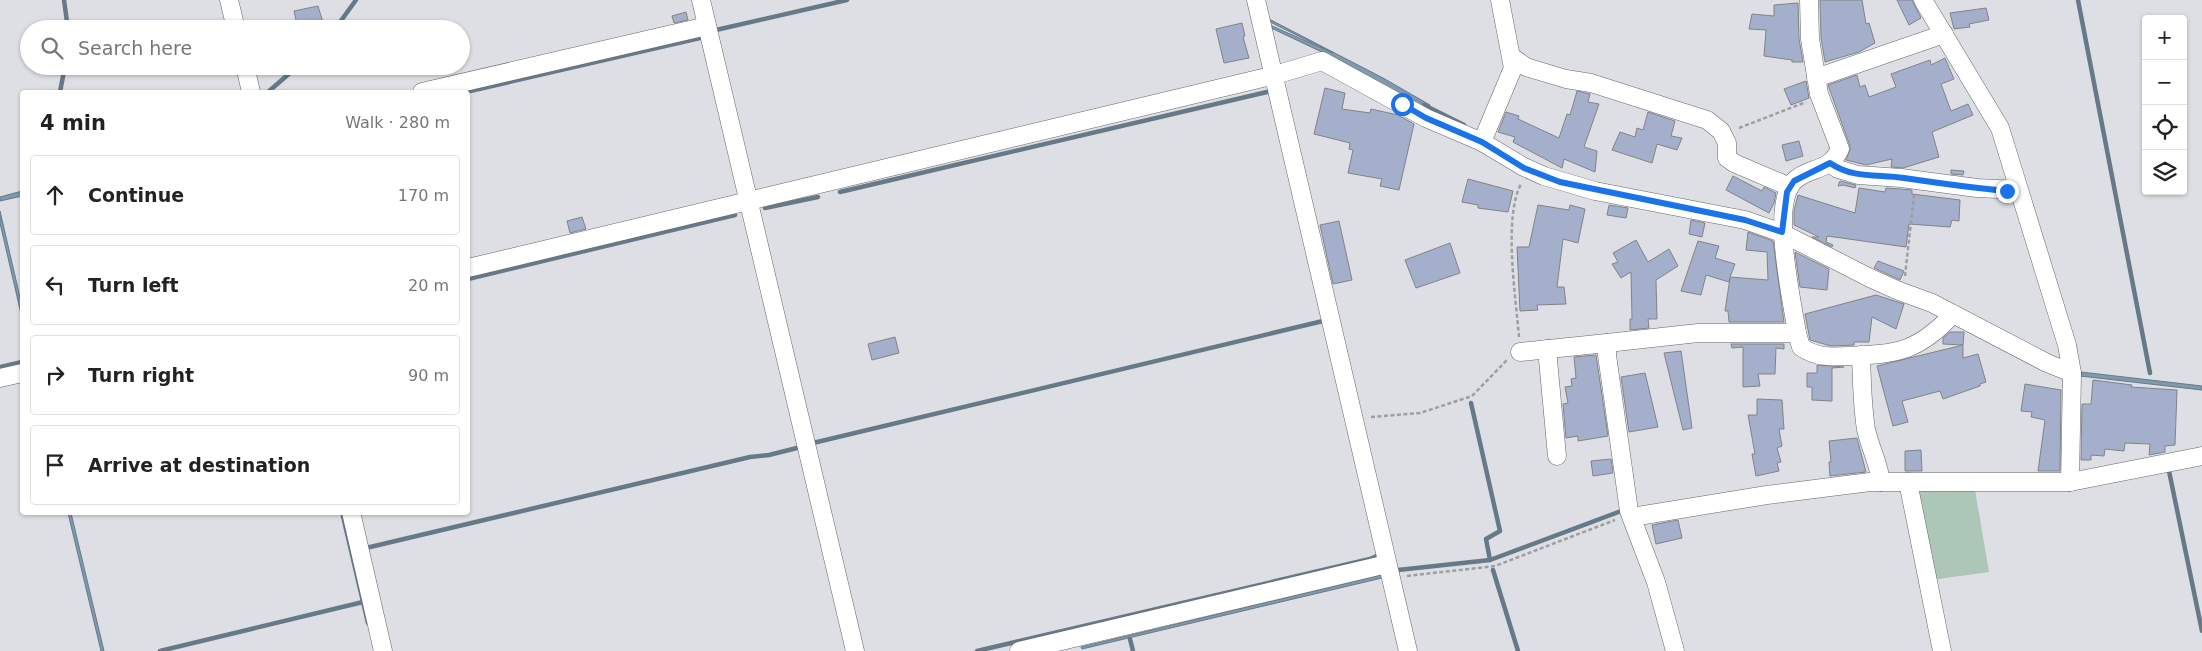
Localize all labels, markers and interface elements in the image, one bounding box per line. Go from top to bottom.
map controls [2142,15,2187,195]
button: + [2142,15,2187,60]
search box [20,20,470,75]
icon: search [38,34,66,62]
text: Search here [78,37,192,59]
button: − [2142,60,2187,105]
route start [1391,93,1414,116]
button: locate [2142,105,2187,150]
text: 4 min [40,111,106,135]
text: Walk · 280 m [345,113,450,132]
button: layers [2142,150,2187,195]
route end [1996,180,2019,203]
icon: ahead [41,181,69,209]
text: Continue [88,184,184,206]
text: 170 m [398,186,449,205]
icon: left [41,271,69,299]
text: Turn left [88,274,179,296]
text: 20 m [408,276,449,295]
icon: right [41,361,69,389]
text: Turn right [88,364,194,386]
text: 90 m [408,366,449,385]
icon: arrive [41,451,69,479]
text: Arrive at destination [88,454,310,476]

